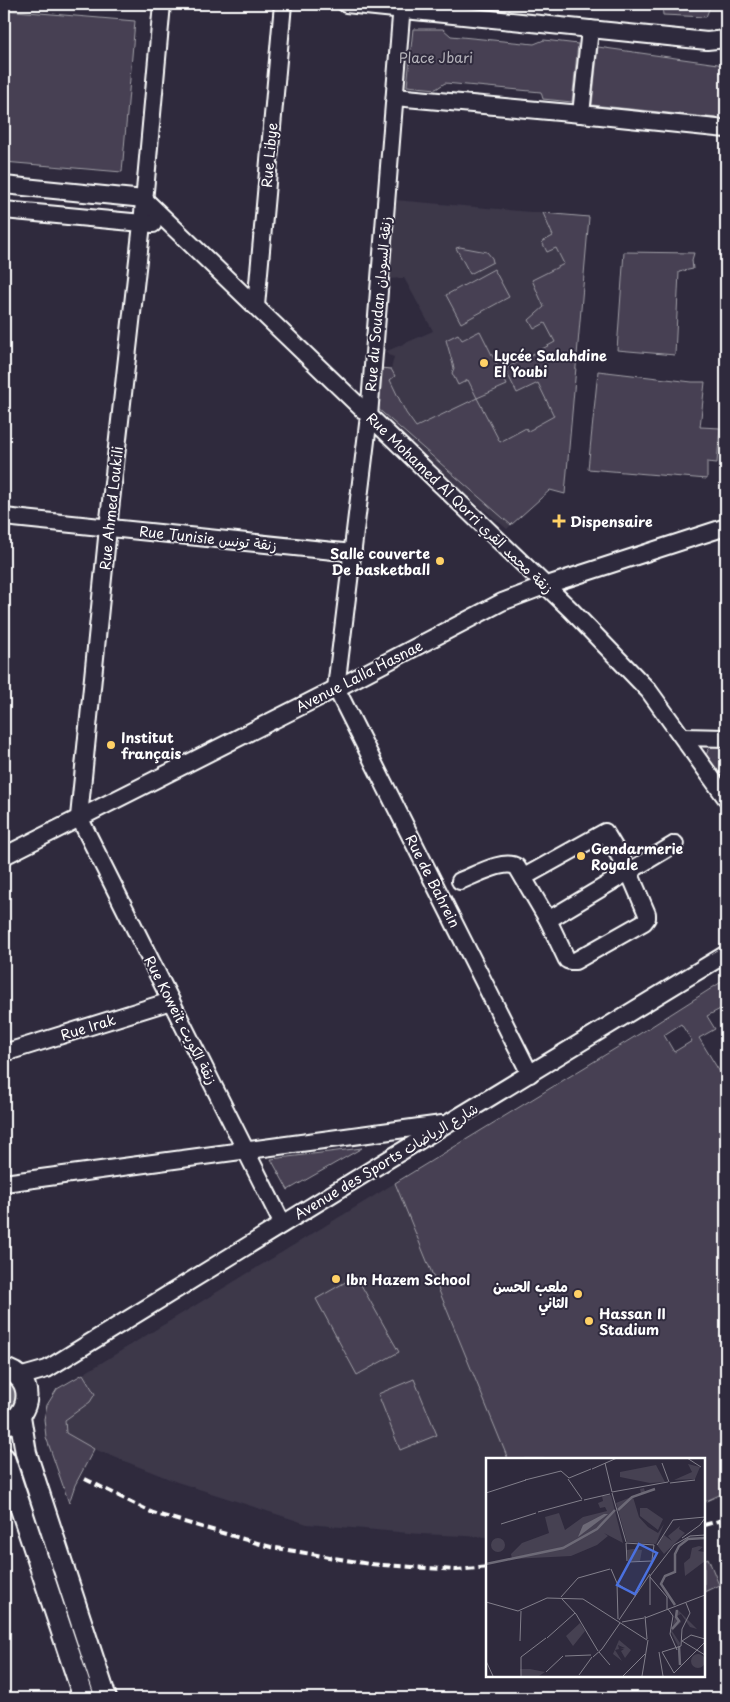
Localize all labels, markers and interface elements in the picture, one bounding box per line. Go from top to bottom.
park label: Place Jbari [399,47,473,68]
street label: Rue Libye [256,121,282,188]
street label: Rue du Soudan زنقة السودان [360,216,396,392]
place label: Lycée Salahdine El Youbi [494,345,607,382]
marker: Lycée Salahdine El Youbi [478,357,490,369]
street label: Rue Mohamed Al Qorri زنقة محمد القري [361,408,558,599]
street label: Rue Ahmed Loukili [94,445,128,571]
place label: Dispensaire [570,511,653,532]
marker: Dispensaire [552,514,566,528]
street label: Rue Tunisie زنقة تونس [138,520,278,556]
place label: Salle couverte De basketball [330,543,430,580]
marker: Salle couverte De basketball [434,555,446,567]
street label: Avenue Lalla Hasnae [292,635,426,717]
place label: Institut français [121,727,181,764]
marker: Institut français [105,739,117,751]
street label: Rue de Bahrein [401,831,465,931]
place label: Gendarmerie Royale [591,838,684,875]
marker: Gendarmerie Royale [575,850,587,862]
street label: Rue Koweït زنقة الكويت [139,952,223,1088]
street label: Rue Irak [58,1009,119,1045]
street label: Avenue des Sports شارع الرياضات [290,1098,482,1224]
place label: Ibn Hazem School [346,1269,470,1290]
marker: Ibn Hazem School [330,1273,342,1285]
place label: ملعب الحسن الثاني [493,1276,568,1316]
marker: ملعب الحسن الثاني [572,1288,584,1300]
place label: Hassan II Stadium [599,1303,666,1340]
marker: Hassan II Stadium [583,1315,595,1327]
inset map [486,1458,705,1677]

